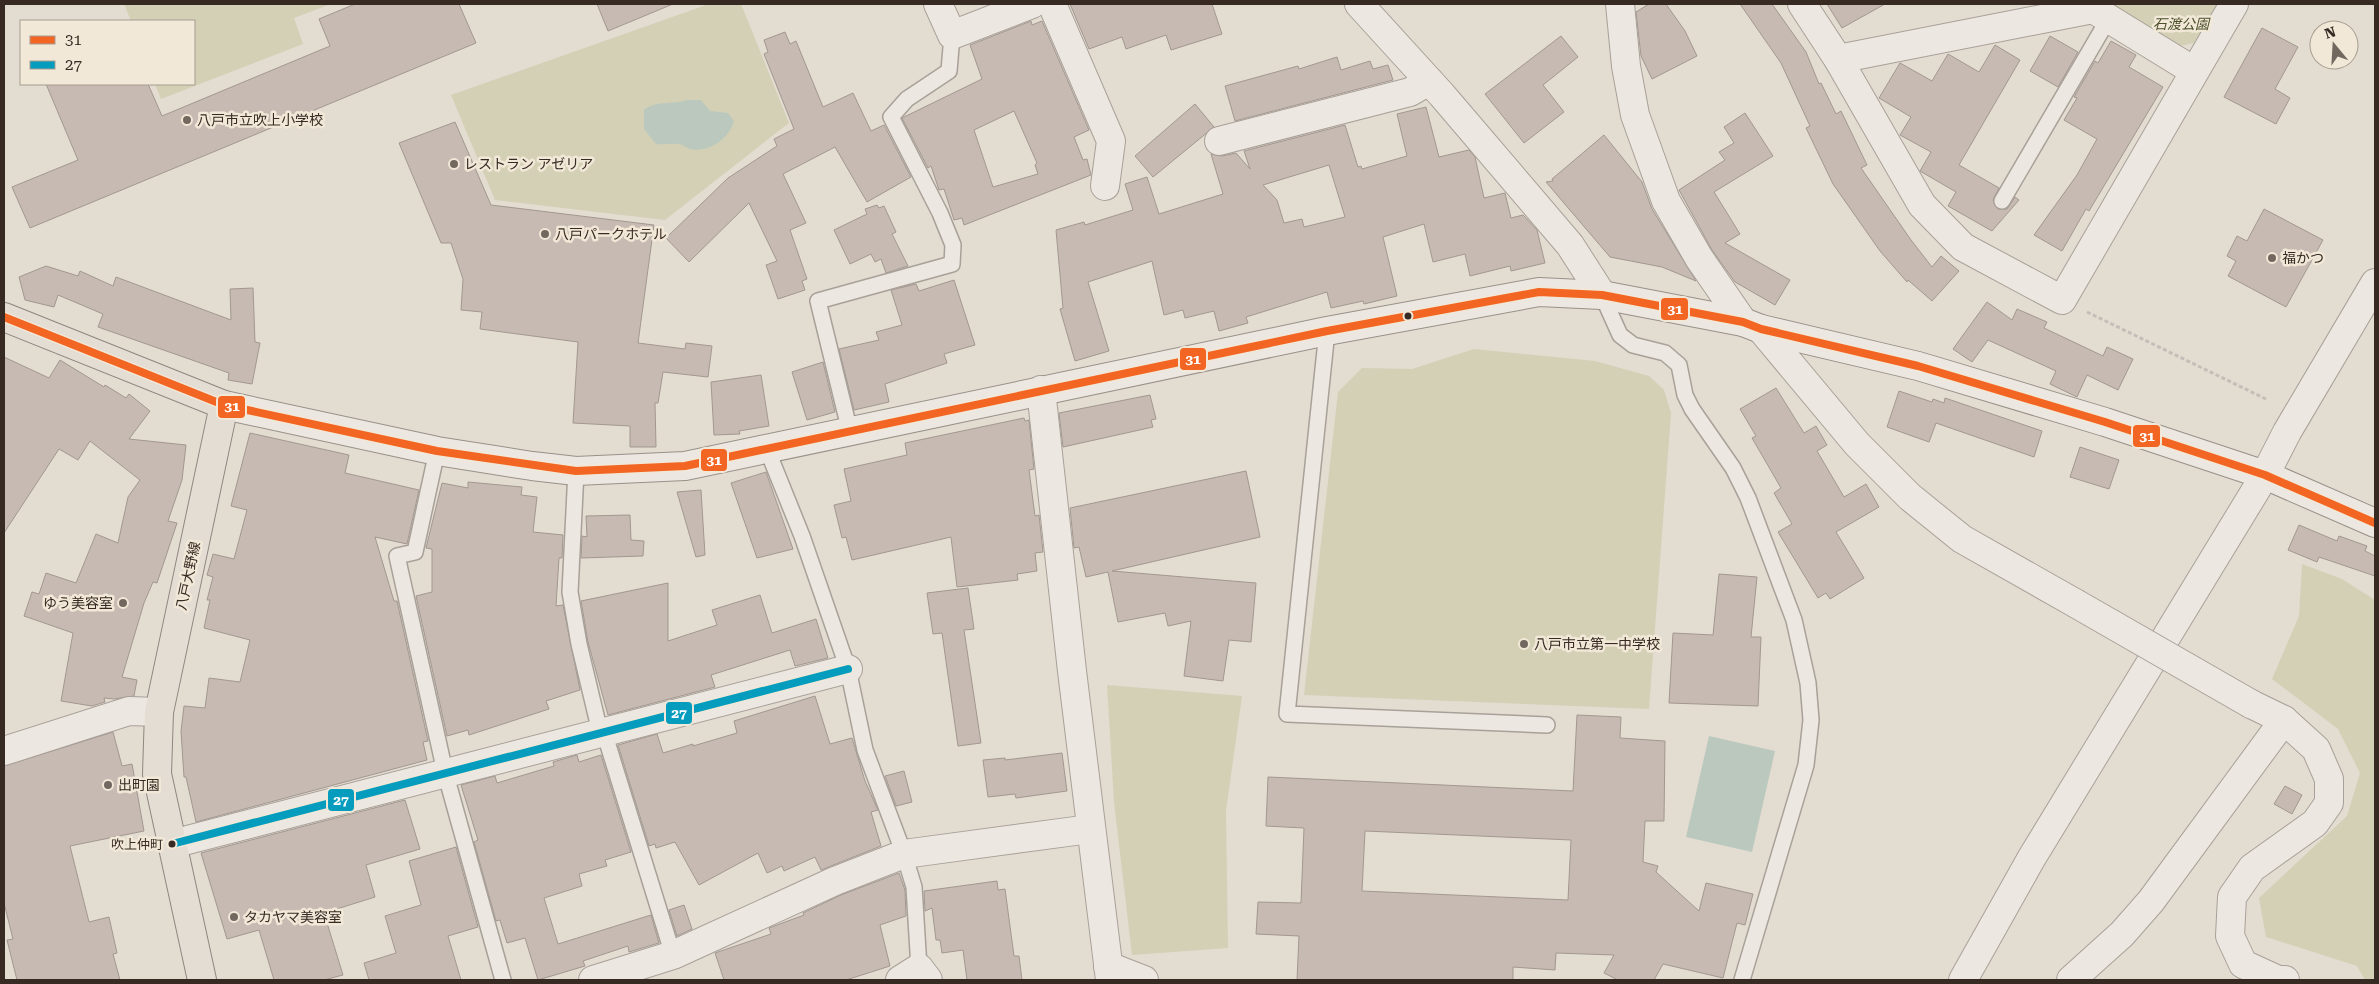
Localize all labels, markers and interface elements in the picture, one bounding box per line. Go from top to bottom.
park label: 石渡公園 [2153,16,2211,32]
legend [20,20,195,85]
north arrow [2309,20,2359,70]
text: N [2322,23,2338,42]
text: 31 [65,31,82,49]
text: 27 [65,56,82,74]
place label: 八戸市立吹上小学校 [197,112,323,128]
marker: 八戸市立吹上小学校 [181,114,193,126]
place label: レストラン アゼリア [464,156,593,172]
marker: レストラン アゼリア [448,158,460,170]
place label: 八戸パークホテル [555,226,667,242]
marker: 八戸パークホテル [539,228,551,240]
place label: 福かつ [2282,250,2324,266]
marker: 福かつ [2266,252,2278,264]
line badge: 31 [1660,297,1689,321]
text: 31 [1667,301,1683,317]
unlabelled marker [1403,311,1413,321]
line badge: 31 [1179,347,1207,371]
text: 31 [1185,351,1201,367]
line badge: 31 [217,395,246,419]
text: 31 [224,398,240,414]
line badge: 31 [2132,424,2161,448]
text: 31 [2139,428,2155,444]
line badge: 31 [700,448,728,472]
text: 31 [706,452,722,468]
street label: 八戸大野線 [173,540,203,612]
place label: ゆう美容室 [43,595,113,611]
marker: ゆう美容室 [117,597,129,609]
place label: 八戸市立第一中学校 [1534,636,1660,652]
marker: 八戸市立第一中学校 [1518,638,1530,650]
line badge: 27 [665,701,693,725]
text: 27 [671,705,687,721]
place label: 出町園 [118,777,160,793]
marker: 出町園 [102,779,114,791]
line badge: 27 [327,788,355,812]
text: 27 [333,792,349,808]
place label: 吹上仲町 [111,837,163,852]
marker: 吹上仲町 [167,839,177,849]
place label: タカヤマ美容室 [244,909,342,925]
marker: タカヤマ美容室 [228,911,240,923]

